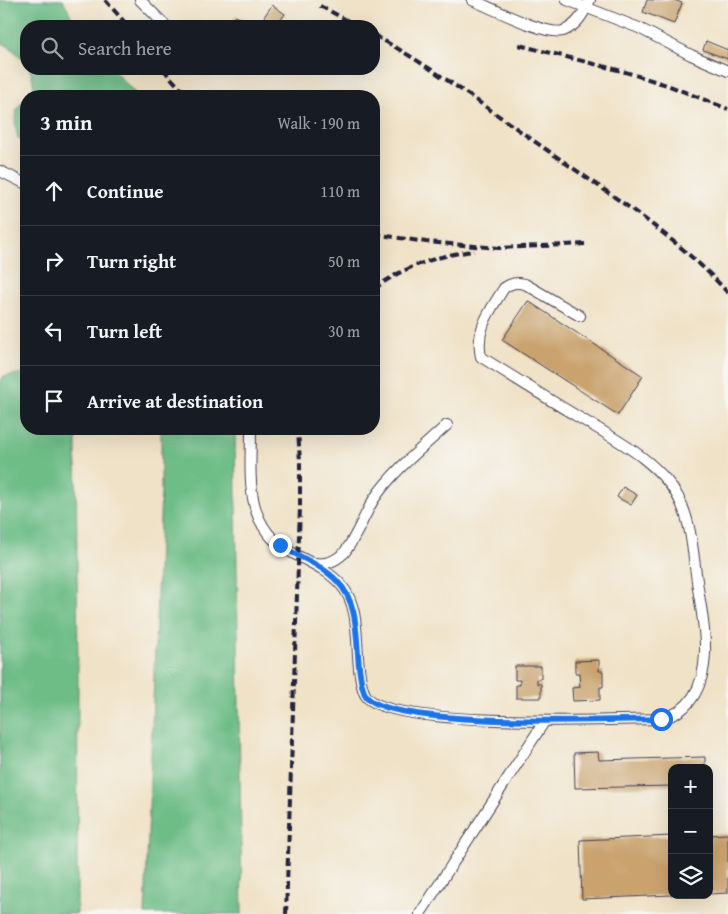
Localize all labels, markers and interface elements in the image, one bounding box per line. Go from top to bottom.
search box [20,20,380,75]
icon: search [38,34,66,62]
text: Search here [78,34,172,62]
text: 3 min [40,107,92,138]
text: Walk · 190 m [277,111,360,135]
icon: ahead [40,177,68,205]
text: Continue [87,177,164,205]
text: 110 m [320,179,360,203]
icon: right [40,247,68,275]
text: Turn right [87,247,176,275]
text: 50 m [328,249,360,273]
icon: left [40,317,68,345]
text: Turn left [87,317,162,345]
text: 30 m [328,319,360,343]
icon: arrive [40,387,68,415]
text: Arrive at destination [87,387,263,415]
route end [269,534,292,557]
route start [650,708,673,731]
map controls [668,764,713,899]
button: + [668,764,713,809]
button: − [668,809,713,854]
button: layers [668,854,713,899]

